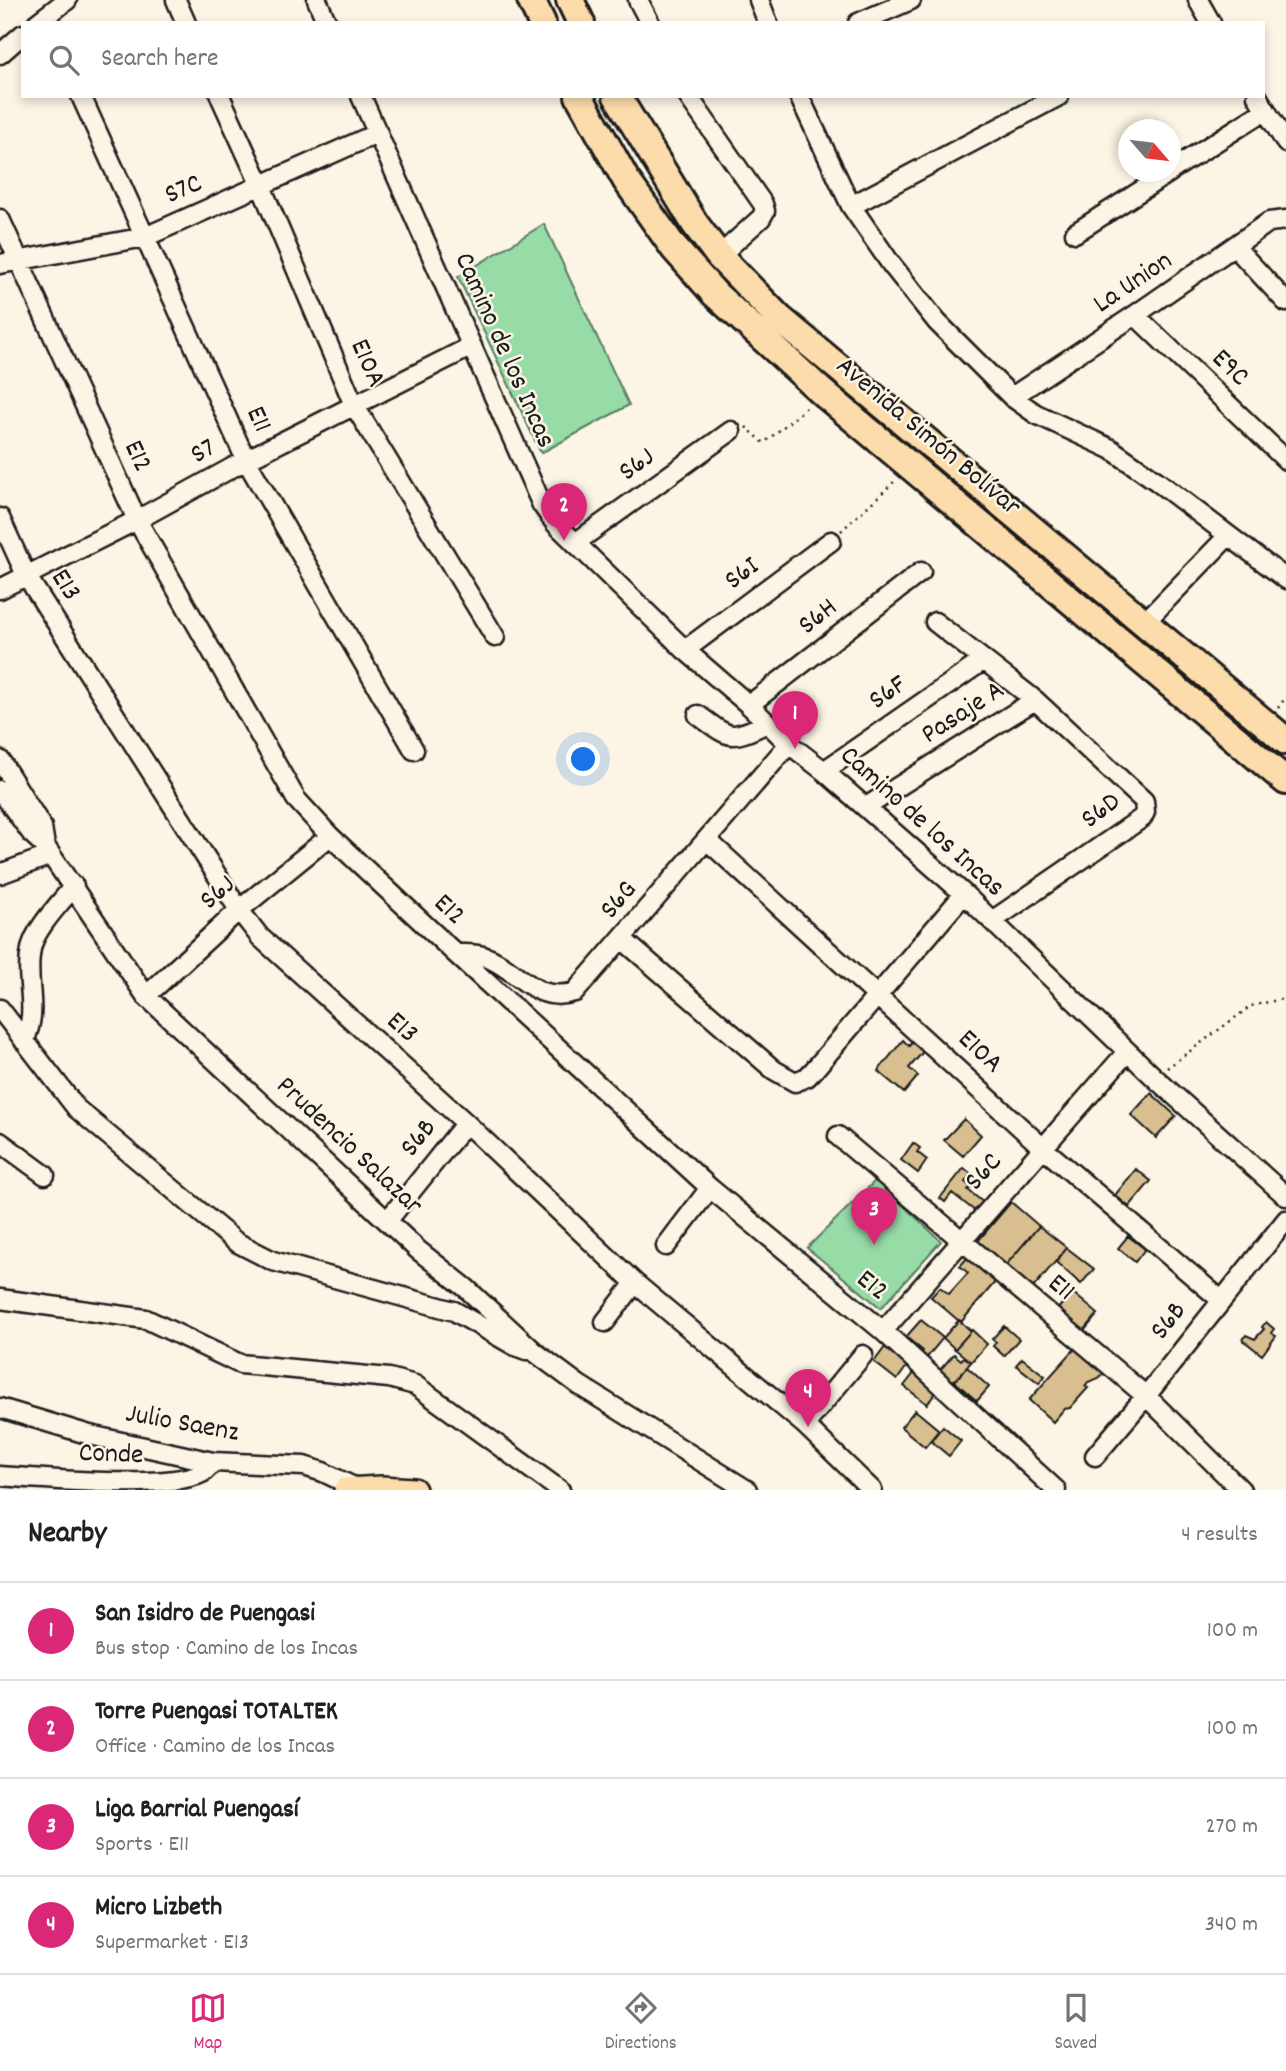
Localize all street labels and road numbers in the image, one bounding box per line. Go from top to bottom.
street label: S7C [159,165,209,217]
street label: La Union [1086,243,1182,325]
street label: Camino de los Incas [442,247,564,455]
street label: E10A [338,333,394,395]
street label: E9C [1201,341,1257,397]
street label: Avenida Simón Bolívar [826,348,1029,528]
street label: E11 [234,400,280,440]
street label: S7 [184,430,224,476]
street label: E12 [111,434,161,480]
street label: S6J [612,439,664,493]
street label: S6I [717,548,769,601]
street label: E13 [39,562,89,610]
street label: S6H [791,590,847,646]
street label: S6F [862,666,917,721]
street label: Pasaje A [914,672,1014,756]
street label: Camino de los Incas [830,738,1012,908]
street label: S6D [1074,784,1130,840]
street label: S6J [192,867,246,921]
street label: S6G [592,873,648,929]
street label: E12 [423,886,473,936]
street label: E13 [376,1004,426,1054]
street label: E10A [947,1022,1011,1084]
street label: Prudencio Salazar [266,1068,431,1226]
street label: S6B [392,1111,448,1167]
street label: S6C [957,1145,1013,1201]
street label: E12 [846,1262,896,1312]
street label: E11 [1038,1266,1082,1312]
street label: S6B [1142,1294,1198,1350]
street label: Julio Saenz [122,1395,242,1455]
street label: Conde [78,1435,144,1477]

